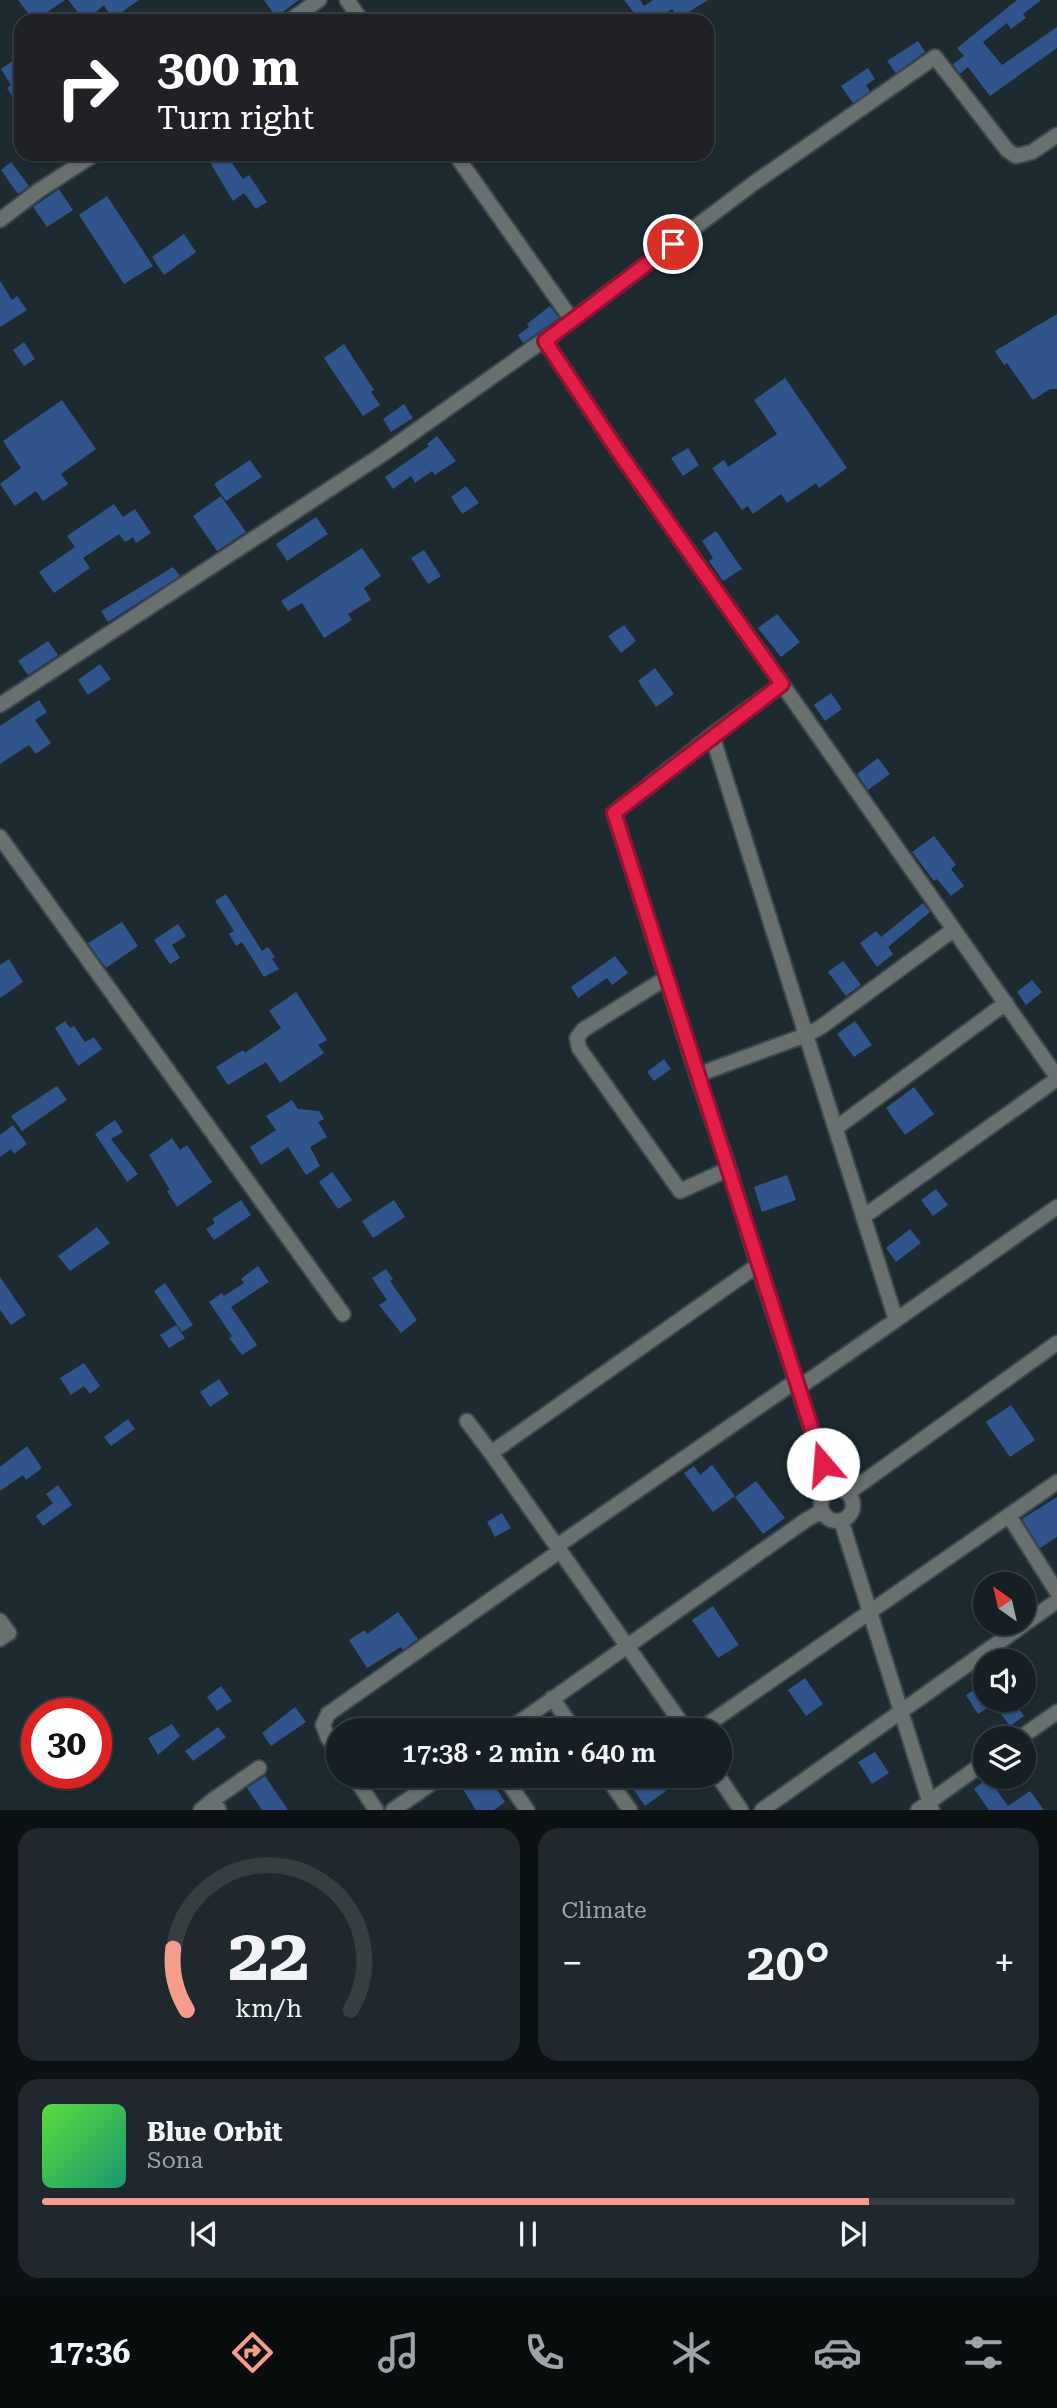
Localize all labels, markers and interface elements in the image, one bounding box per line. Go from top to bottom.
text: 300 m [157,40,299,97]
icon: right [42,42,133,133]
text: Turn right [157,99,314,137]
pin [643,214,703,274]
icon: arrive [654,225,692,263]
position arrow [786,1427,860,1501]
north arrow [973,1572,1036,1634]
map controls [973,1572,1036,1789]
button: sound [973,1649,1036,1712]
speed limit sign: 30 [21,1698,112,1789]
button: layers [973,1726,1036,1789]
text: 17:38 · 2 min · 640 m [402,1738,656,1768]
text: Climate [562,1897,647,1924]
text: 22 [228,1914,310,1999]
text: 20° [746,1932,830,1993]
text: − [562,1941,583,1985]
text: + [994,1941,1015,1985]
text: km/h [235,1994,302,2023]
text: Blue Orbit [147,2117,283,2147]
text: Sona [147,2147,203,2174]
icon: previous [185,2215,223,2253]
icon: pause [509,2215,547,2253]
icon: next [834,2215,872,2253]
icon: directions [228,2328,277,2377]
icon: music [374,2328,423,2377]
icon: phone [520,2328,569,2377]
icon: climate [667,2328,716,2377]
icon: car [813,2328,862,2377]
icon: filters [959,2328,1008,2377]
text: 17:36 [49,2333,130,2371]

